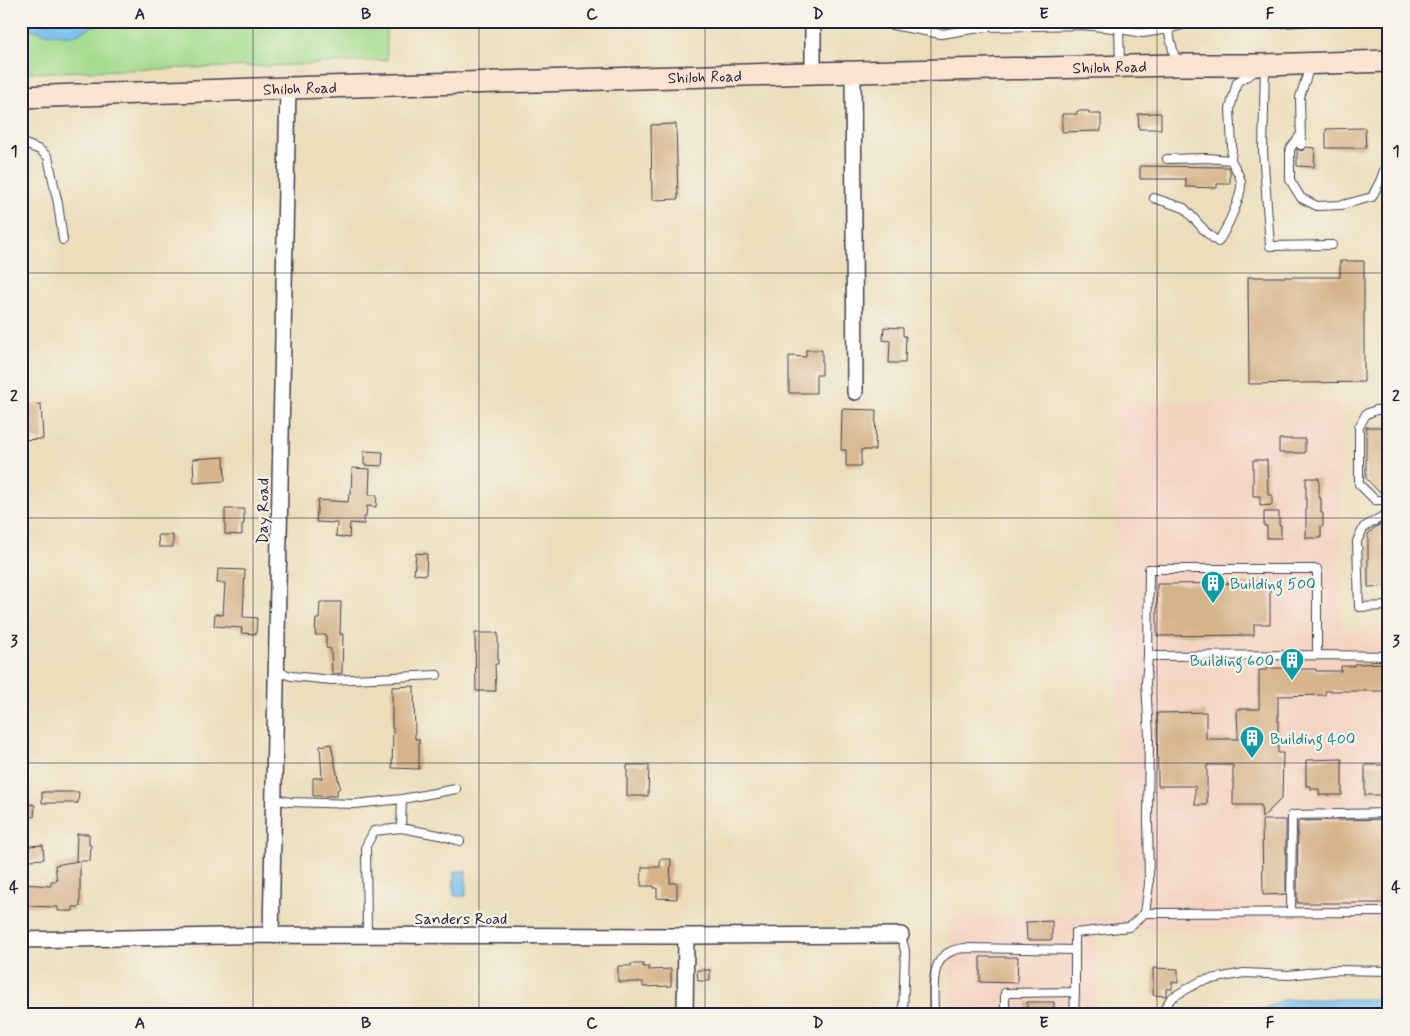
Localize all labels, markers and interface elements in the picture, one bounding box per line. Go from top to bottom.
text: A [135,4,145,25]
text: B [361,4,371,25]
text: C [586,4,598,25]
text: D [812,4,824,25]
text: E [1039,4,1049,25]
text: F [1266,4,1275,25]
street label: Shiloh Road [1072,57,1147,79]
street label: Shiloh Road [667,66,742,89]
street label: Shiloh Road [262,78,337,101]
text: 1 [10,141,18,162]
text: 1 [1392,141,1400,162]
text: 2 [10,386,18,407]
text: 2 [1392,386,1400,407]
street label: Day Road [252,478,275,544]
building icon: Building 500 [1200,570,1226,604]
place label: Building 500 [1230,574,1316,596]
text: 3 [10,631,18,652]
text: 3 [1392,631,1400,652]
building icon: Building 600 [1279,647,1305,681]
place label: Building 600 [1190,651,1274,673]
building icon: Building 400 [1239,725,1265,759]
place label: Building 400 [1270,729,1355,751]
text: 4 [9,877,19,898]
text: 4 [1391,877,1401,898]
street label: Sanders Road [415,909,507,930]
text: A [135,1013,145,1034]
text: B [361,1013,371,1034]
text: C [586,1013,598,1034]
text: D [812,1013,824,1034]
text: E [1039,1013,1049,1034]
text: F [1266,1013,1275,1034]

